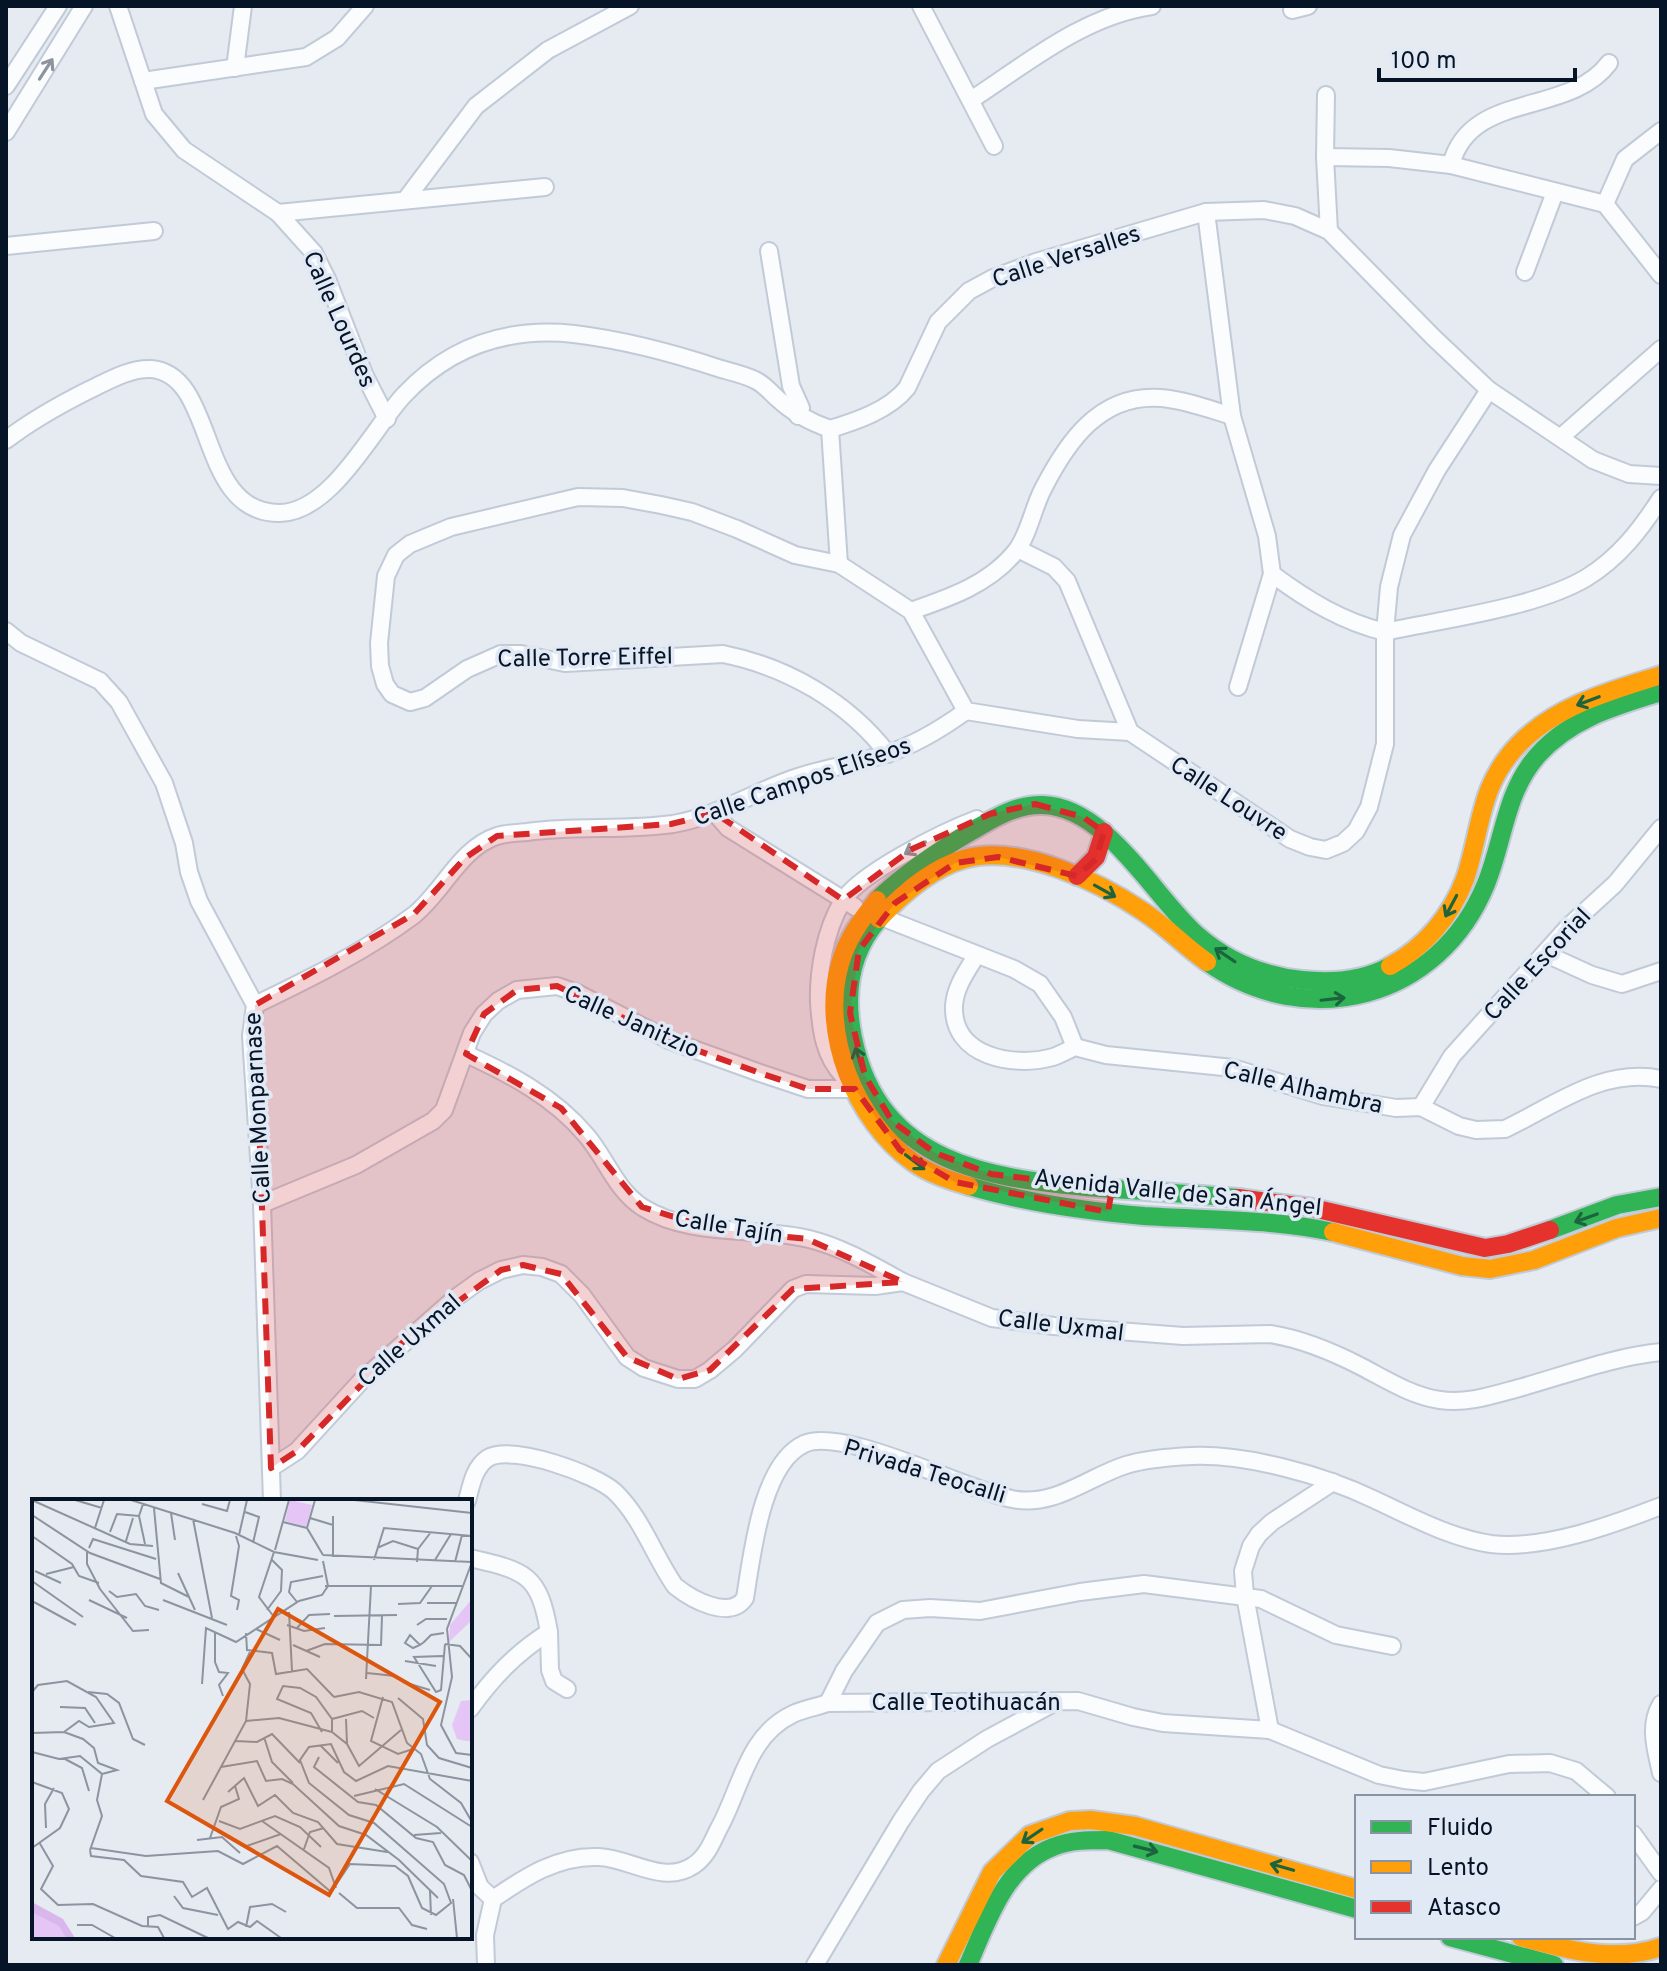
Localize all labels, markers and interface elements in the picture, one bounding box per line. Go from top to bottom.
scale bar [1379,32,1575,82]
text: 100 m [1391,47,1457,77]
one-way arrow [38,59,55,81]
street label: Calle Versalles [989,220,1145,296]
street label: Calle Lourdes [295,247,382,393]
street label: Calle Torre Eiffel [497,642,673,676]
one-way arrow [1576,695,1601,709]
street label: Calle Campos Elíseos [690,732,915,834]
street label: Calle Louvre [1164,751,1292,849]
one-way arrow [904,840,927,856]
one-way arrow [1092,883,1116,899]
one-way arrow [1442,894,1458,918]
street label: Calle Escorial [1478,902,1599,1028]
one-way arrow [1215,947,1237,963]
street label: Calle Janitzio [559,980,704,1066]
one-way arrow [1319,992,1346,1007]
street label: Calle Monparnase [239,1011,279,1205]
one-way arrow [851,1046,866,1072]
street label: Calle Alhambra [1220,1056,1385,1122]
one-way arrow [904,1154,925,1171]
street label: Avenida Valle de San Ángel [1033,1162,1323,1224]
street label: Calle Tajín [672,1205,785,1251]
one-way arrow [1574,1212,1599,1226]
street label: Calle Uxmal [353,1289,468,1394]
street label: Calle Uxmal [996,1304,1126,1350]
street label: Privada Teocalli [840,1434,1009,1512]
inset map [32,1499,472,1939]
street label: Calle Teotihuacán [871,1689,1061,1719]
legend [1355,1795,1635,1939]
text: Fluido [1427,1814,1493,1844]
one-way arrow [1021,1828,1043,1844]
one-way arrow [1133,1843,1159,1858]
text: Lento [1427,1854,1489,1884]
one-way arrow [1270,1859,1296,1874]
text: Atasco [1427,1894,1501,1924]

